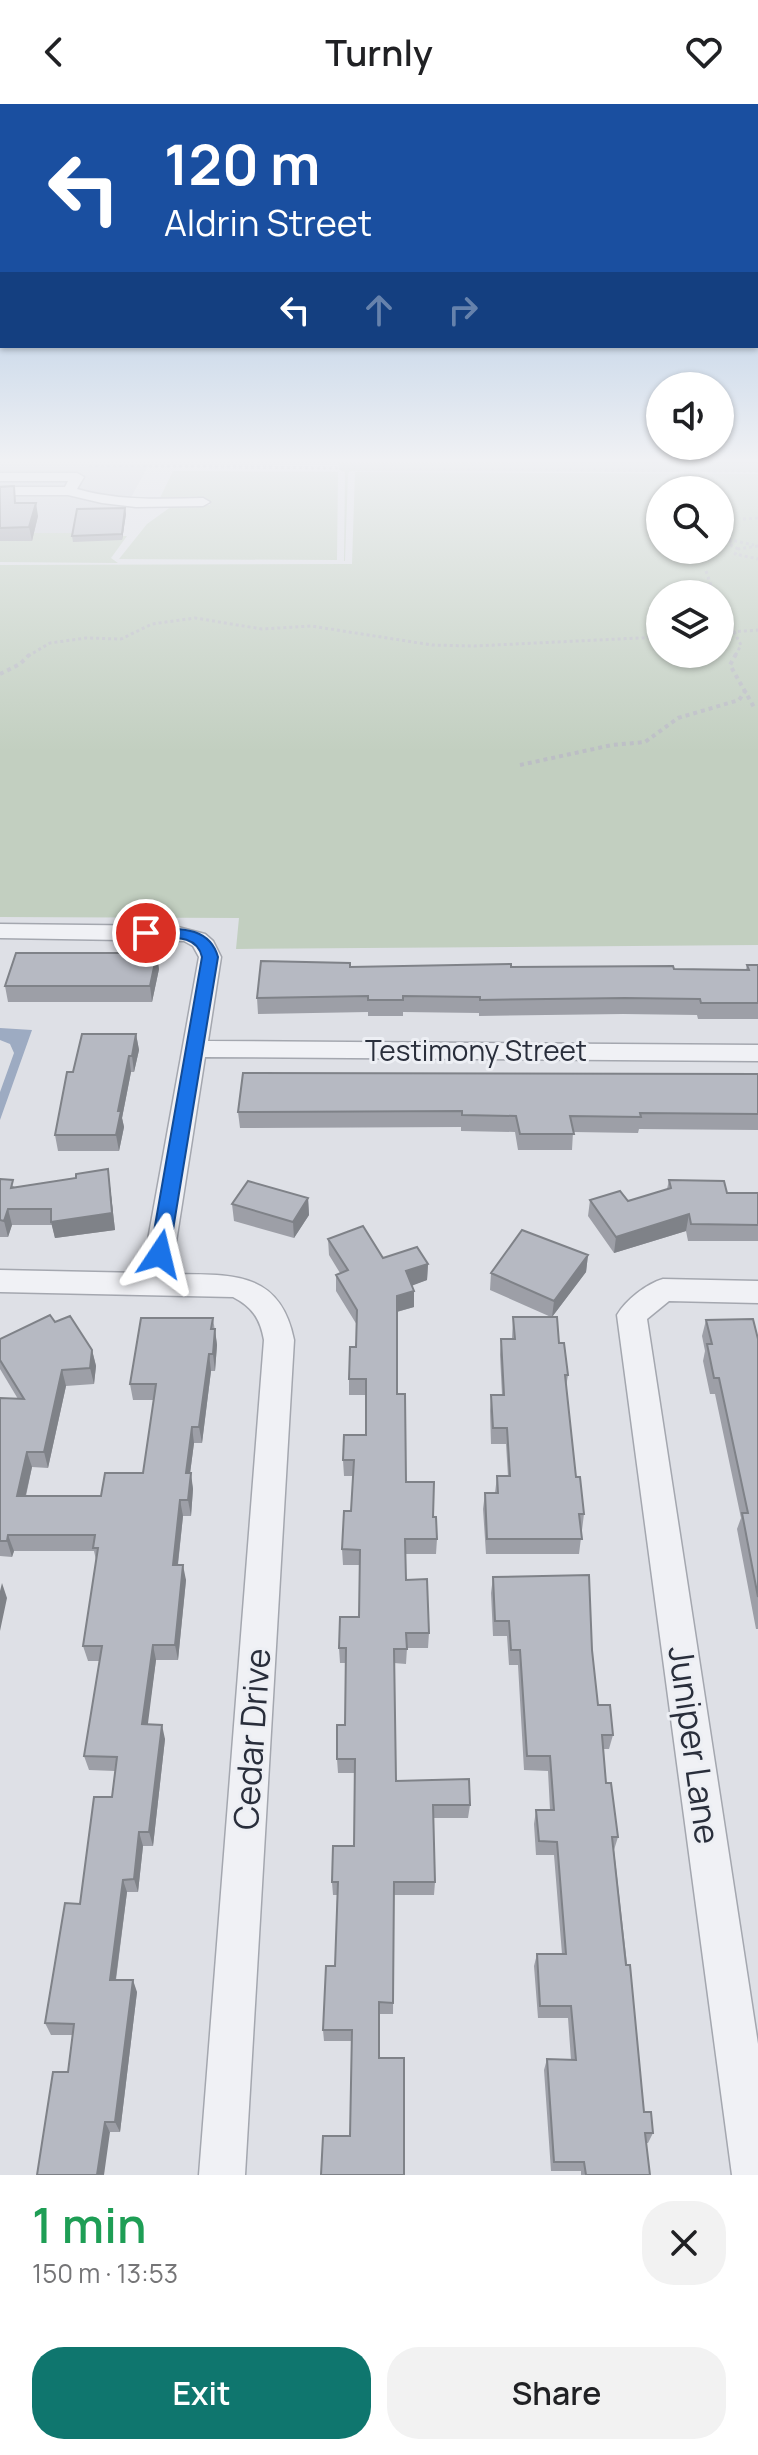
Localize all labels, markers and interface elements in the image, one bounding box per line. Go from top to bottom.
text: Turnly [325,28,433,77]
icon: back [32,30,76,74]
icon: heart [682,30,726,74]
text: 120 m [164,125,320,202]
icon: left [32,136,136,240]
text: Aldrin Street [164,198,372,247]
icon: left [273,288,317,332]
icon: ahead [357,288,401,332]
icon: right [441,288,485,332]
map controls [646,372,734,668]
button: sound [646,372,734,460]
button: search [646,476,734,564]
button: layers [646,580,734,668]
pin [112,899,180,967]
icon: arrive [124,911,168,955]
street label: Testimony Street [365,1031,587,1069]
position arrow [118,1212,202,1296]
street label: Juniper Lane [658,1643,732,1847]
street label: Cedar Drive [222,1647,280,1831]
text: 1 min [32,2192,146,2257]
button: close [642,2201,726,2285]
text: 150 m · 13:53 [32,2255,178,2291]
button: Exit [32,2347,371,2439]
button: Share [387,2347,726,2439]

